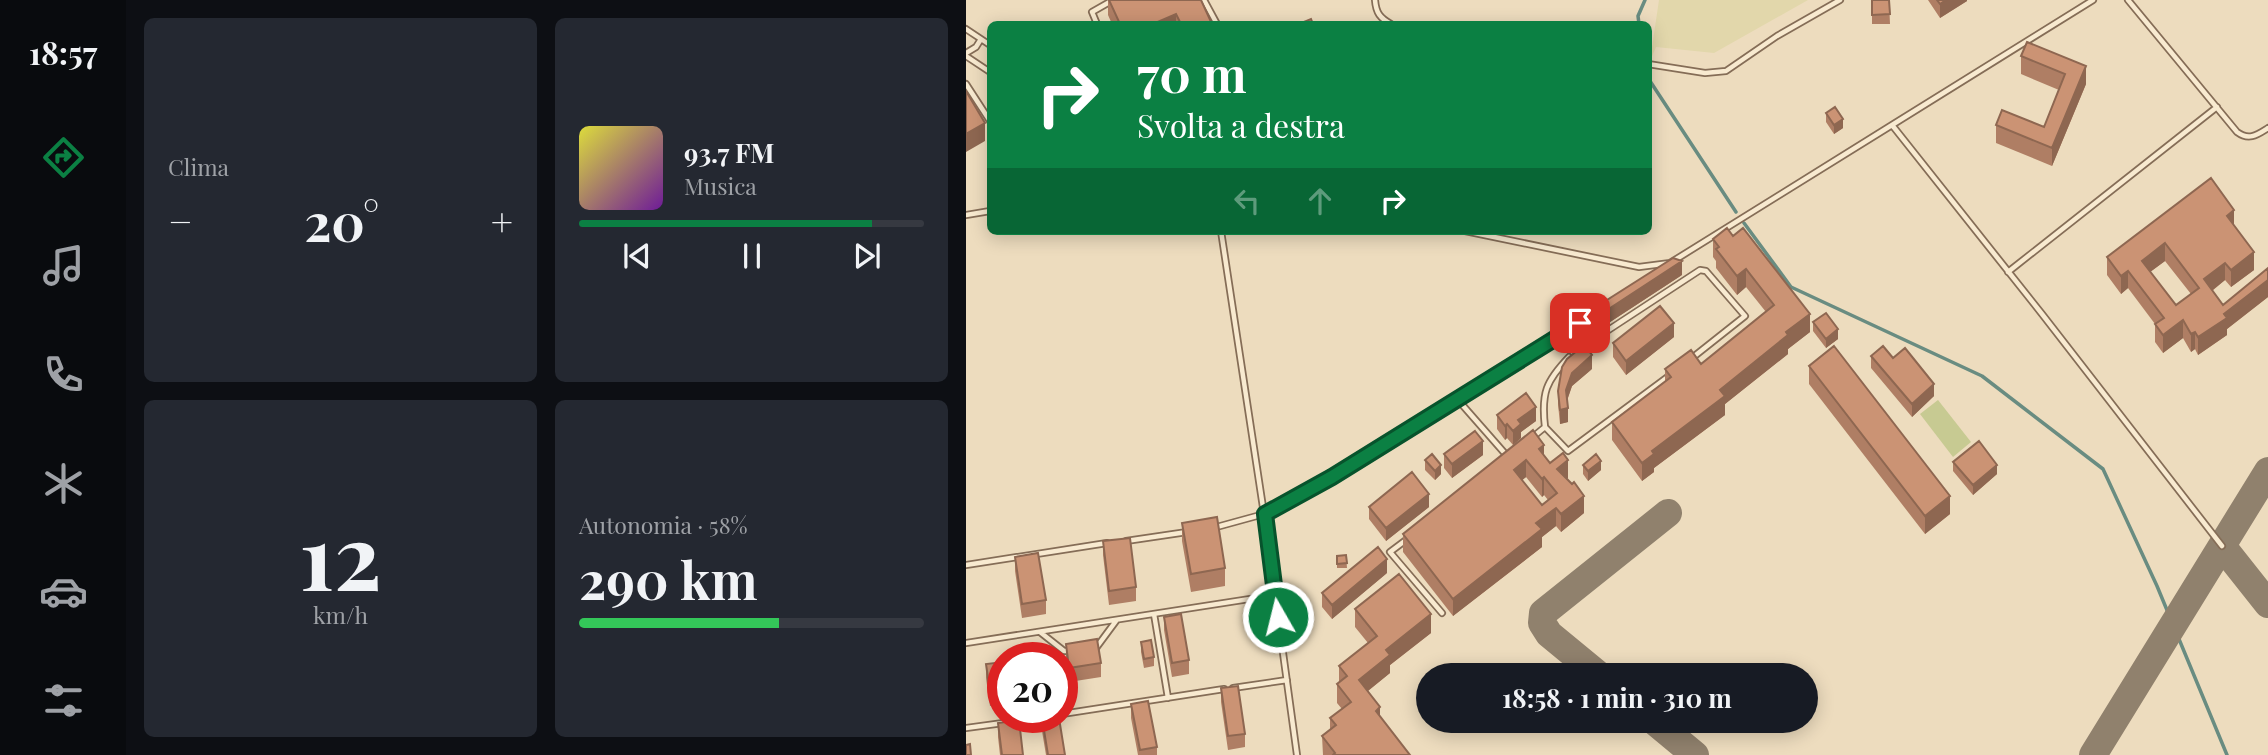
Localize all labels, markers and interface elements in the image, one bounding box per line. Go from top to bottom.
text: 18:57 [29,30,97,73]
text: 70 m [1137,40,1247,105]
icon: right [1022,49,1113,140]
text: Svolta a destra [1137,103,1345,146]
icon: directions [39,133,88,182]
text: 93.7 FM [684,135,774,170]
text: Clima [168,151,229,182]
text: Musica [684,170,757,201]
icon: left [1228,182,1266,220]
icon: ahead [1301,182,1339,220]
icon: right [1374,182,1412,220]
text: 20° [304,186,379,255]
text: − [168,195,193,246]
text: + [491,195,513,246]
icon: previous [618,237,656,275]
icon: pause [733,237,771,275]
icon: next [848,237,886,275]
icon: music [39,241,88,290]
pin [1550,293,1610,353]
icon: arrive [1561,304,1599,342]
icon: phone [39,350,88,399]
icon: climate [39,459,88,508]
text: 12 [299,493,382,614]
text: Autonomia · 58% [579,509,748,540]
text: 290 km [579,544,757,613]
icon: car [39,567,88,616]
position arrow [1241,580,1315,654]
text: km/h [313,599,368,630]
speed limit sign: 20 [987,642,1078,733]
icon: filters [39,676,88,725]
text: 18:58 · 1 min · 310 m [1502,680,1732,715]

